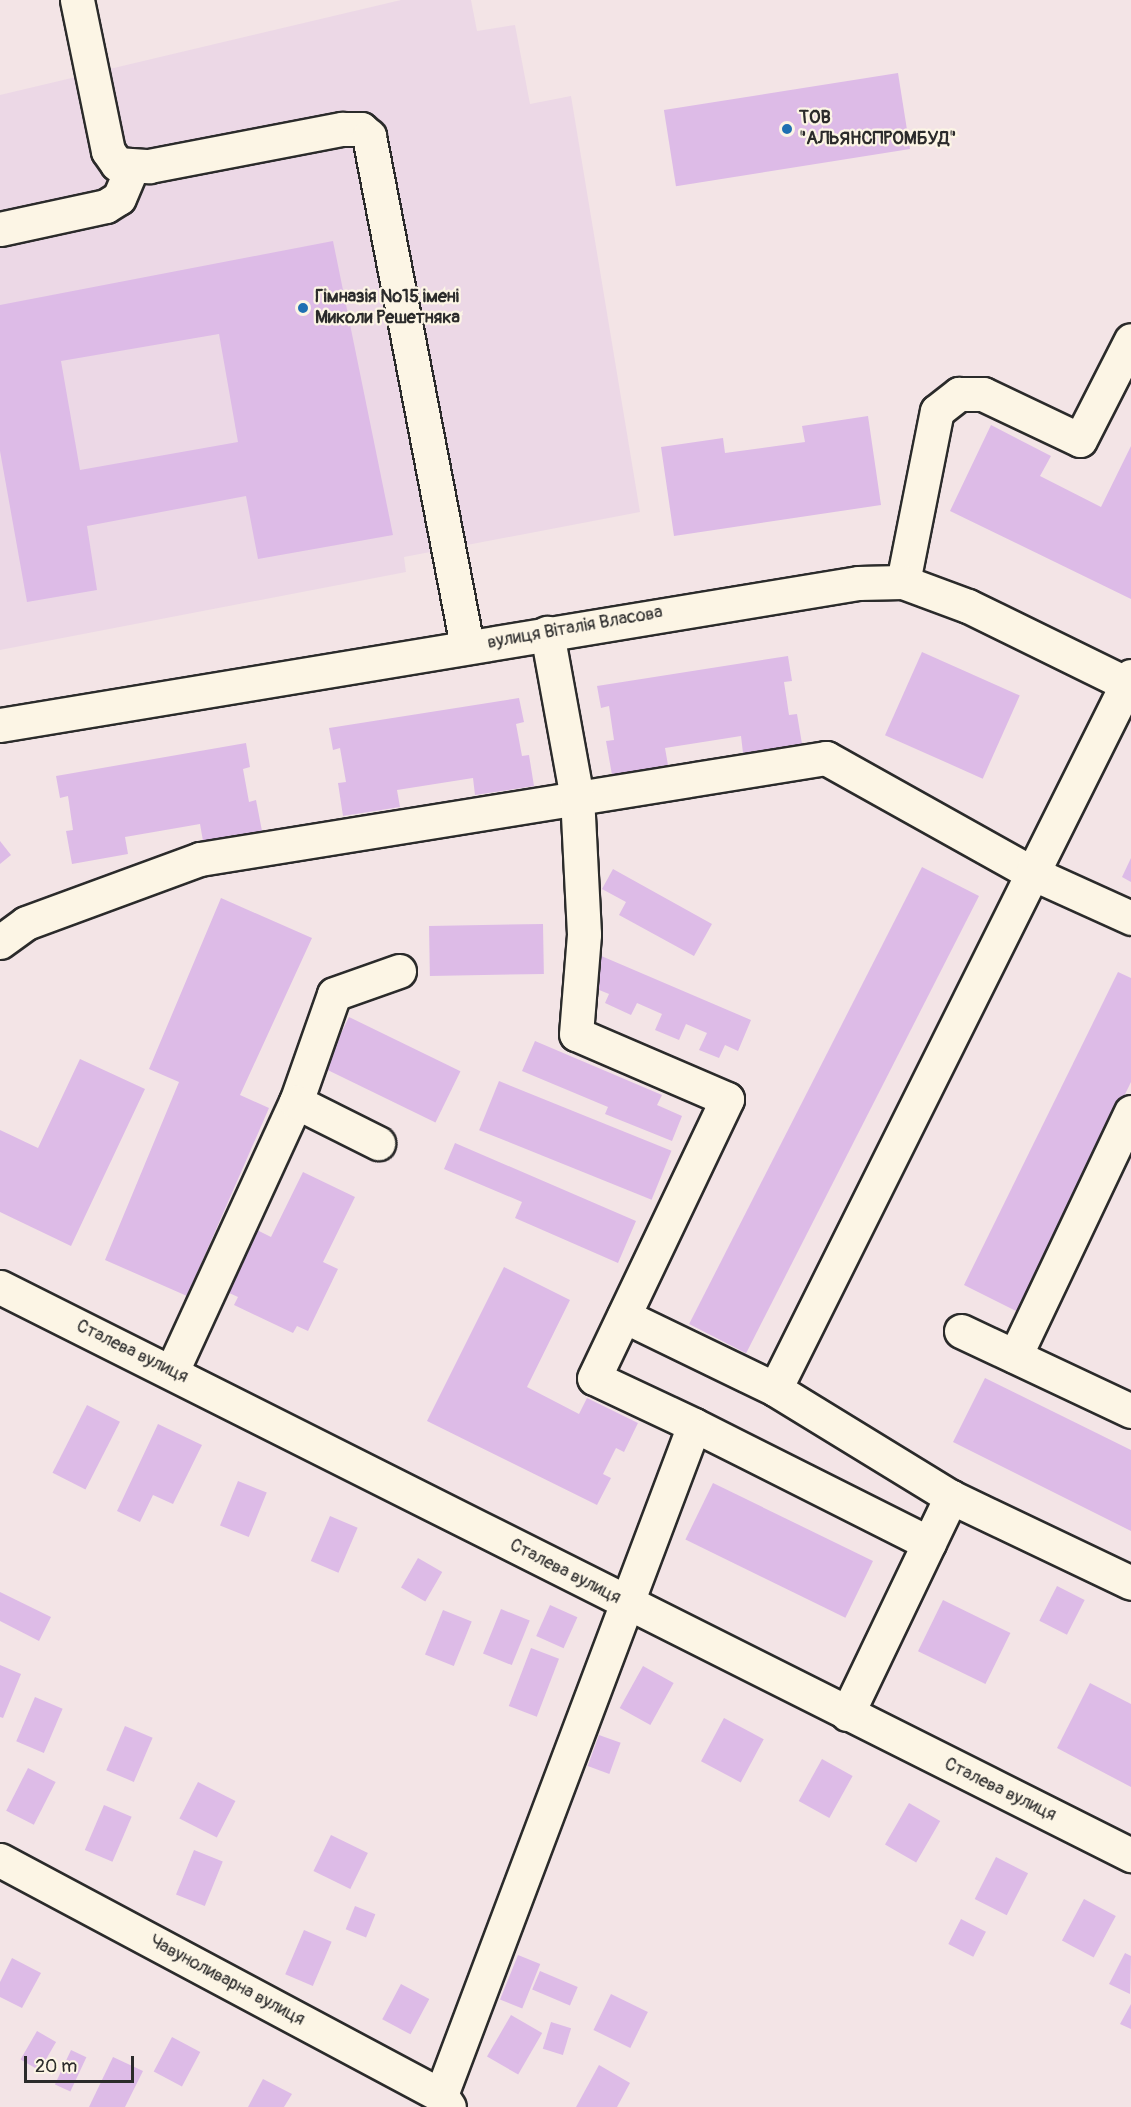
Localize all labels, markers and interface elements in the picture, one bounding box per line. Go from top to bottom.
place label: ТОВ "АЛЬЯНСПРОМБУД" [799,108,956,150]
marker: ТОВ "АЛЬЯНСПРОМБУД" [780,122,794,136]
place label: Гімназія №15 імені Миколи Решетняка [315,287,460,330]
marker: Гімназія №15 імені Миколи Решетняка [296,301,310,315]
street label: вулиця Віталія Власова [486,602,664,654]
street label: Сталева вулиця [73,1316,191,1388]
street label: Сталева вулиця [506,1535,624,1609]
street label: Сталева вулиця [941,1754,1059,1826]
street label: Чавуноливарна вулиця [146,1931,308,2031]
scale bar [27,2044,136,2082]
text: 20 m [35,2055,77,2078]

